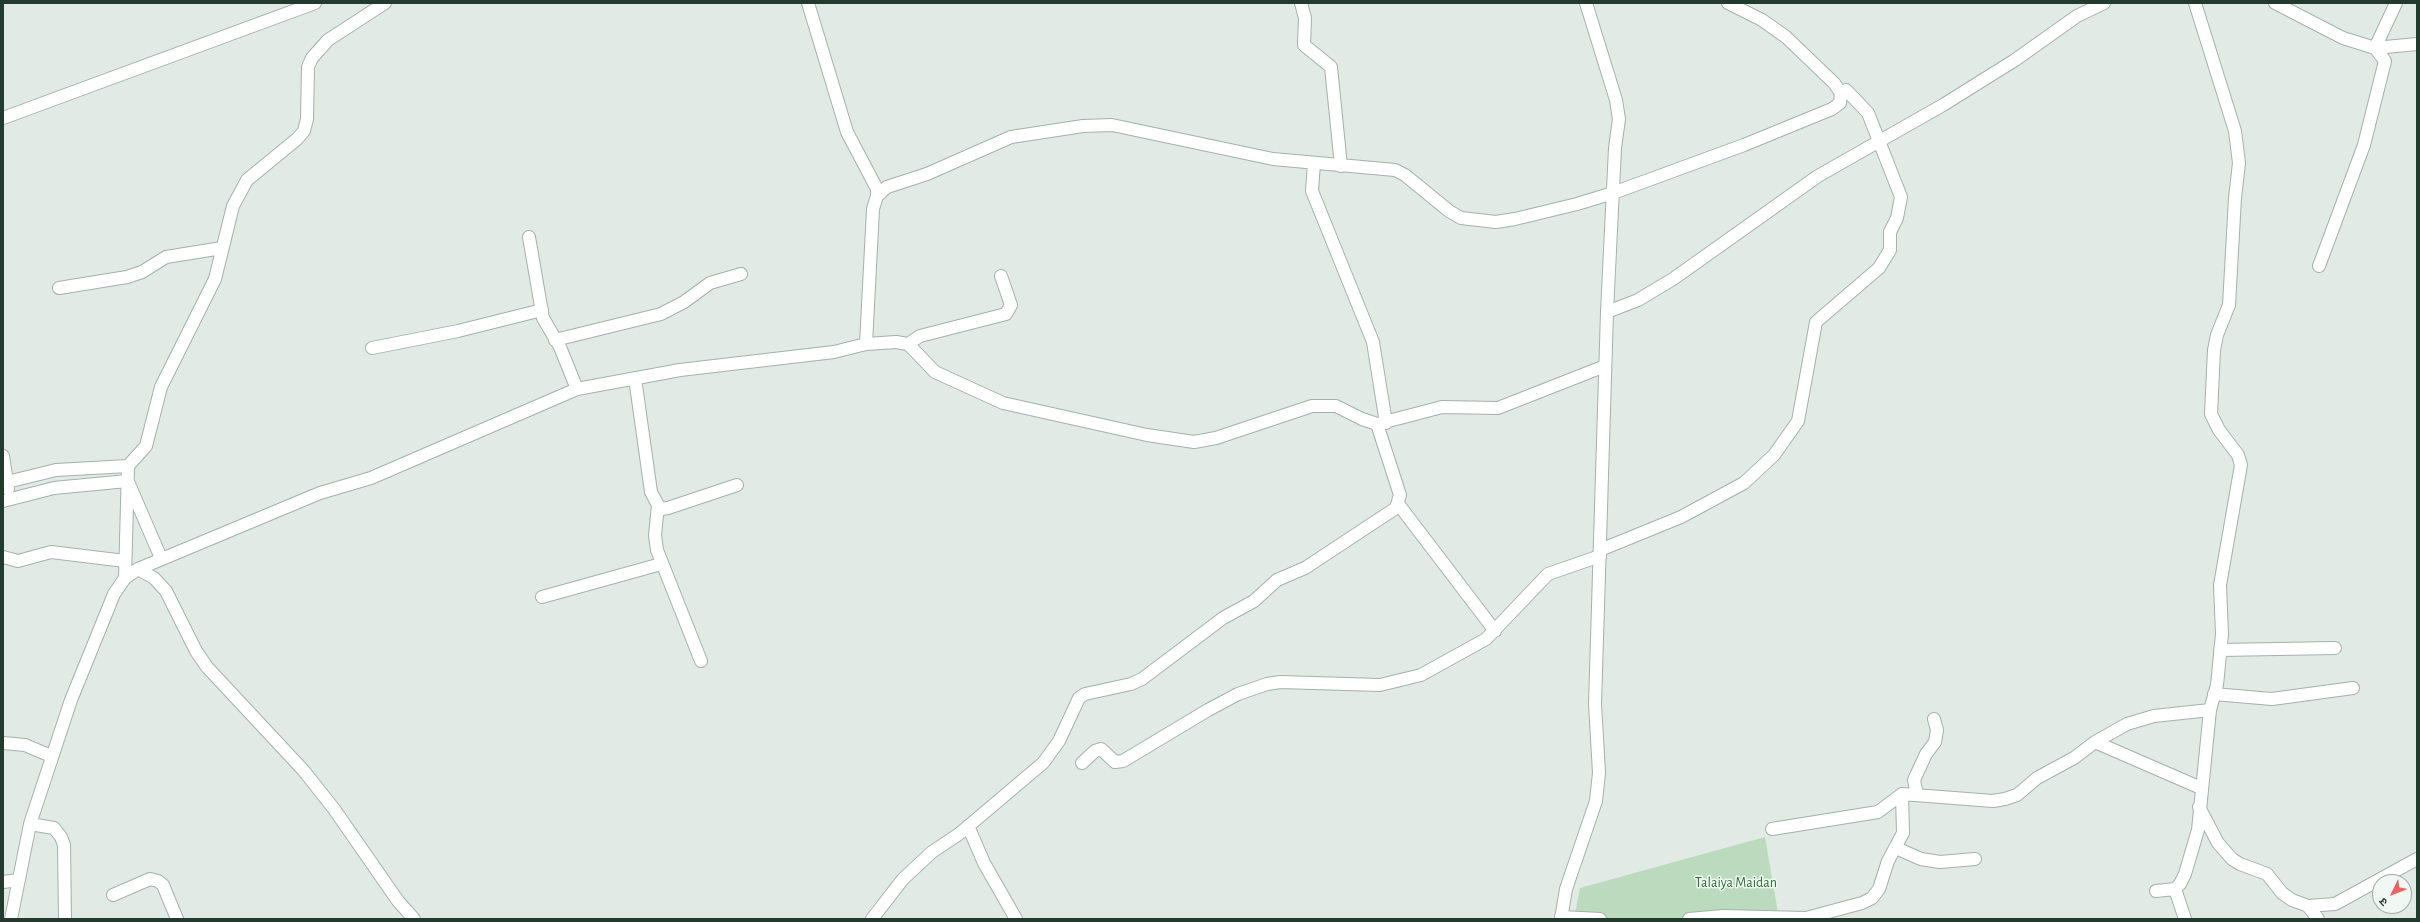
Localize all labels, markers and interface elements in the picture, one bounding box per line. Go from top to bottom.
north arrow [2372,874,2412,914]
park label: Talaiya Maidan [1695,875,1777,891]
text: उ [2377,896,2390,908]

